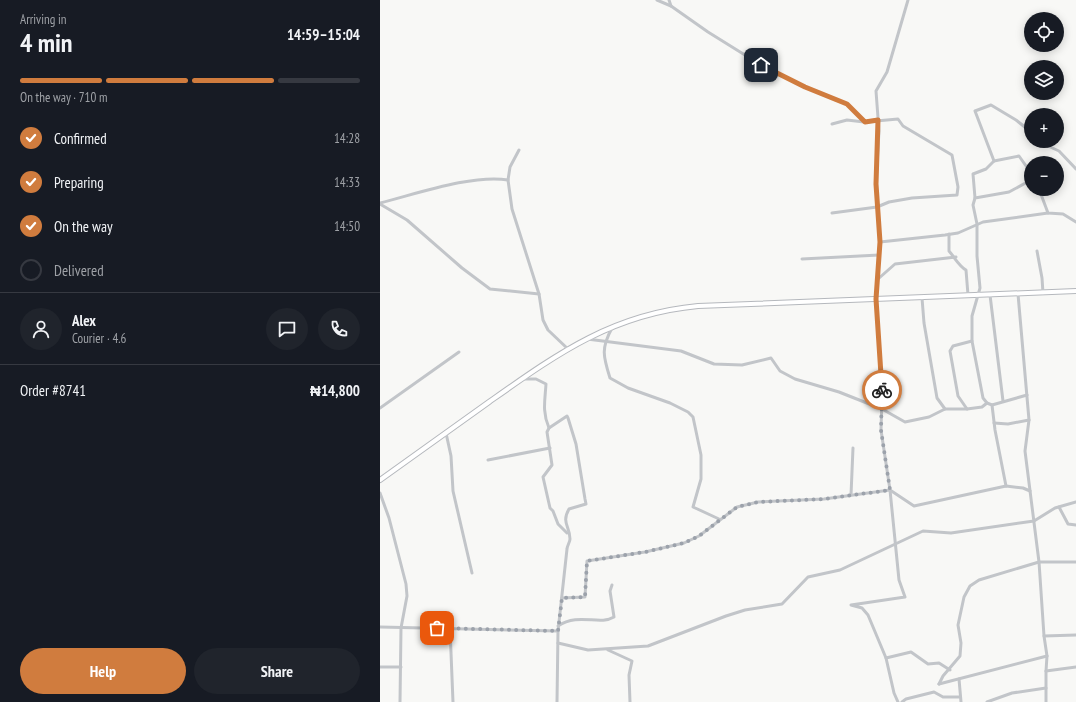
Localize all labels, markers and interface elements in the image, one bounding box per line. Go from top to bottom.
text: Arriving in [20,11,67,28]
map controls [1024,12,1064,196]
button: locate [1024,12,1064,52]
text: 14:59–15:04 [287,25,360,44]
text: 4 min [20,26,73,59]
pin [744,48,778,82]
icon: home [750,54,772,76]
button: layers [1024,60,1064,100]
text: On the way · 710 m [20,89,107,106]
button: + [1024,108,1064,148]
icon: check [20,127,42,149]
text: Confirmed [54,129,107,148]
text: 14:28 [334,130,360,147]
button: − [1024,156,1064,196]
icon: check [20,171,42,193]
text: Preparing [54,173,104,192]
text: 14:33 [334,174,360,191]
icon: check [20,215,42,237]
text: On the way [54,217,113,236]
text: 14:50 [334,218,360,235]
text: Delivered [54,261,104,280]
button: person [20,308,62,350]
button: chat [266,308,308,350]
button: phone [318,308,360,350]
text: Alex [72,311,96,330]
text: Courier · 4.6 [72,330,126,347]
courier [862,370,902,410]
icon: bike [871,379,893,401]
text: Order #8741 [20,381,86,400]
text: ₦14,800 [310,381,360,400]
pin [420,611,454,645]
icon: bag [426,617,448,639]
button: Help [20,648,186,694]
button: Share [194,648,360,694]

